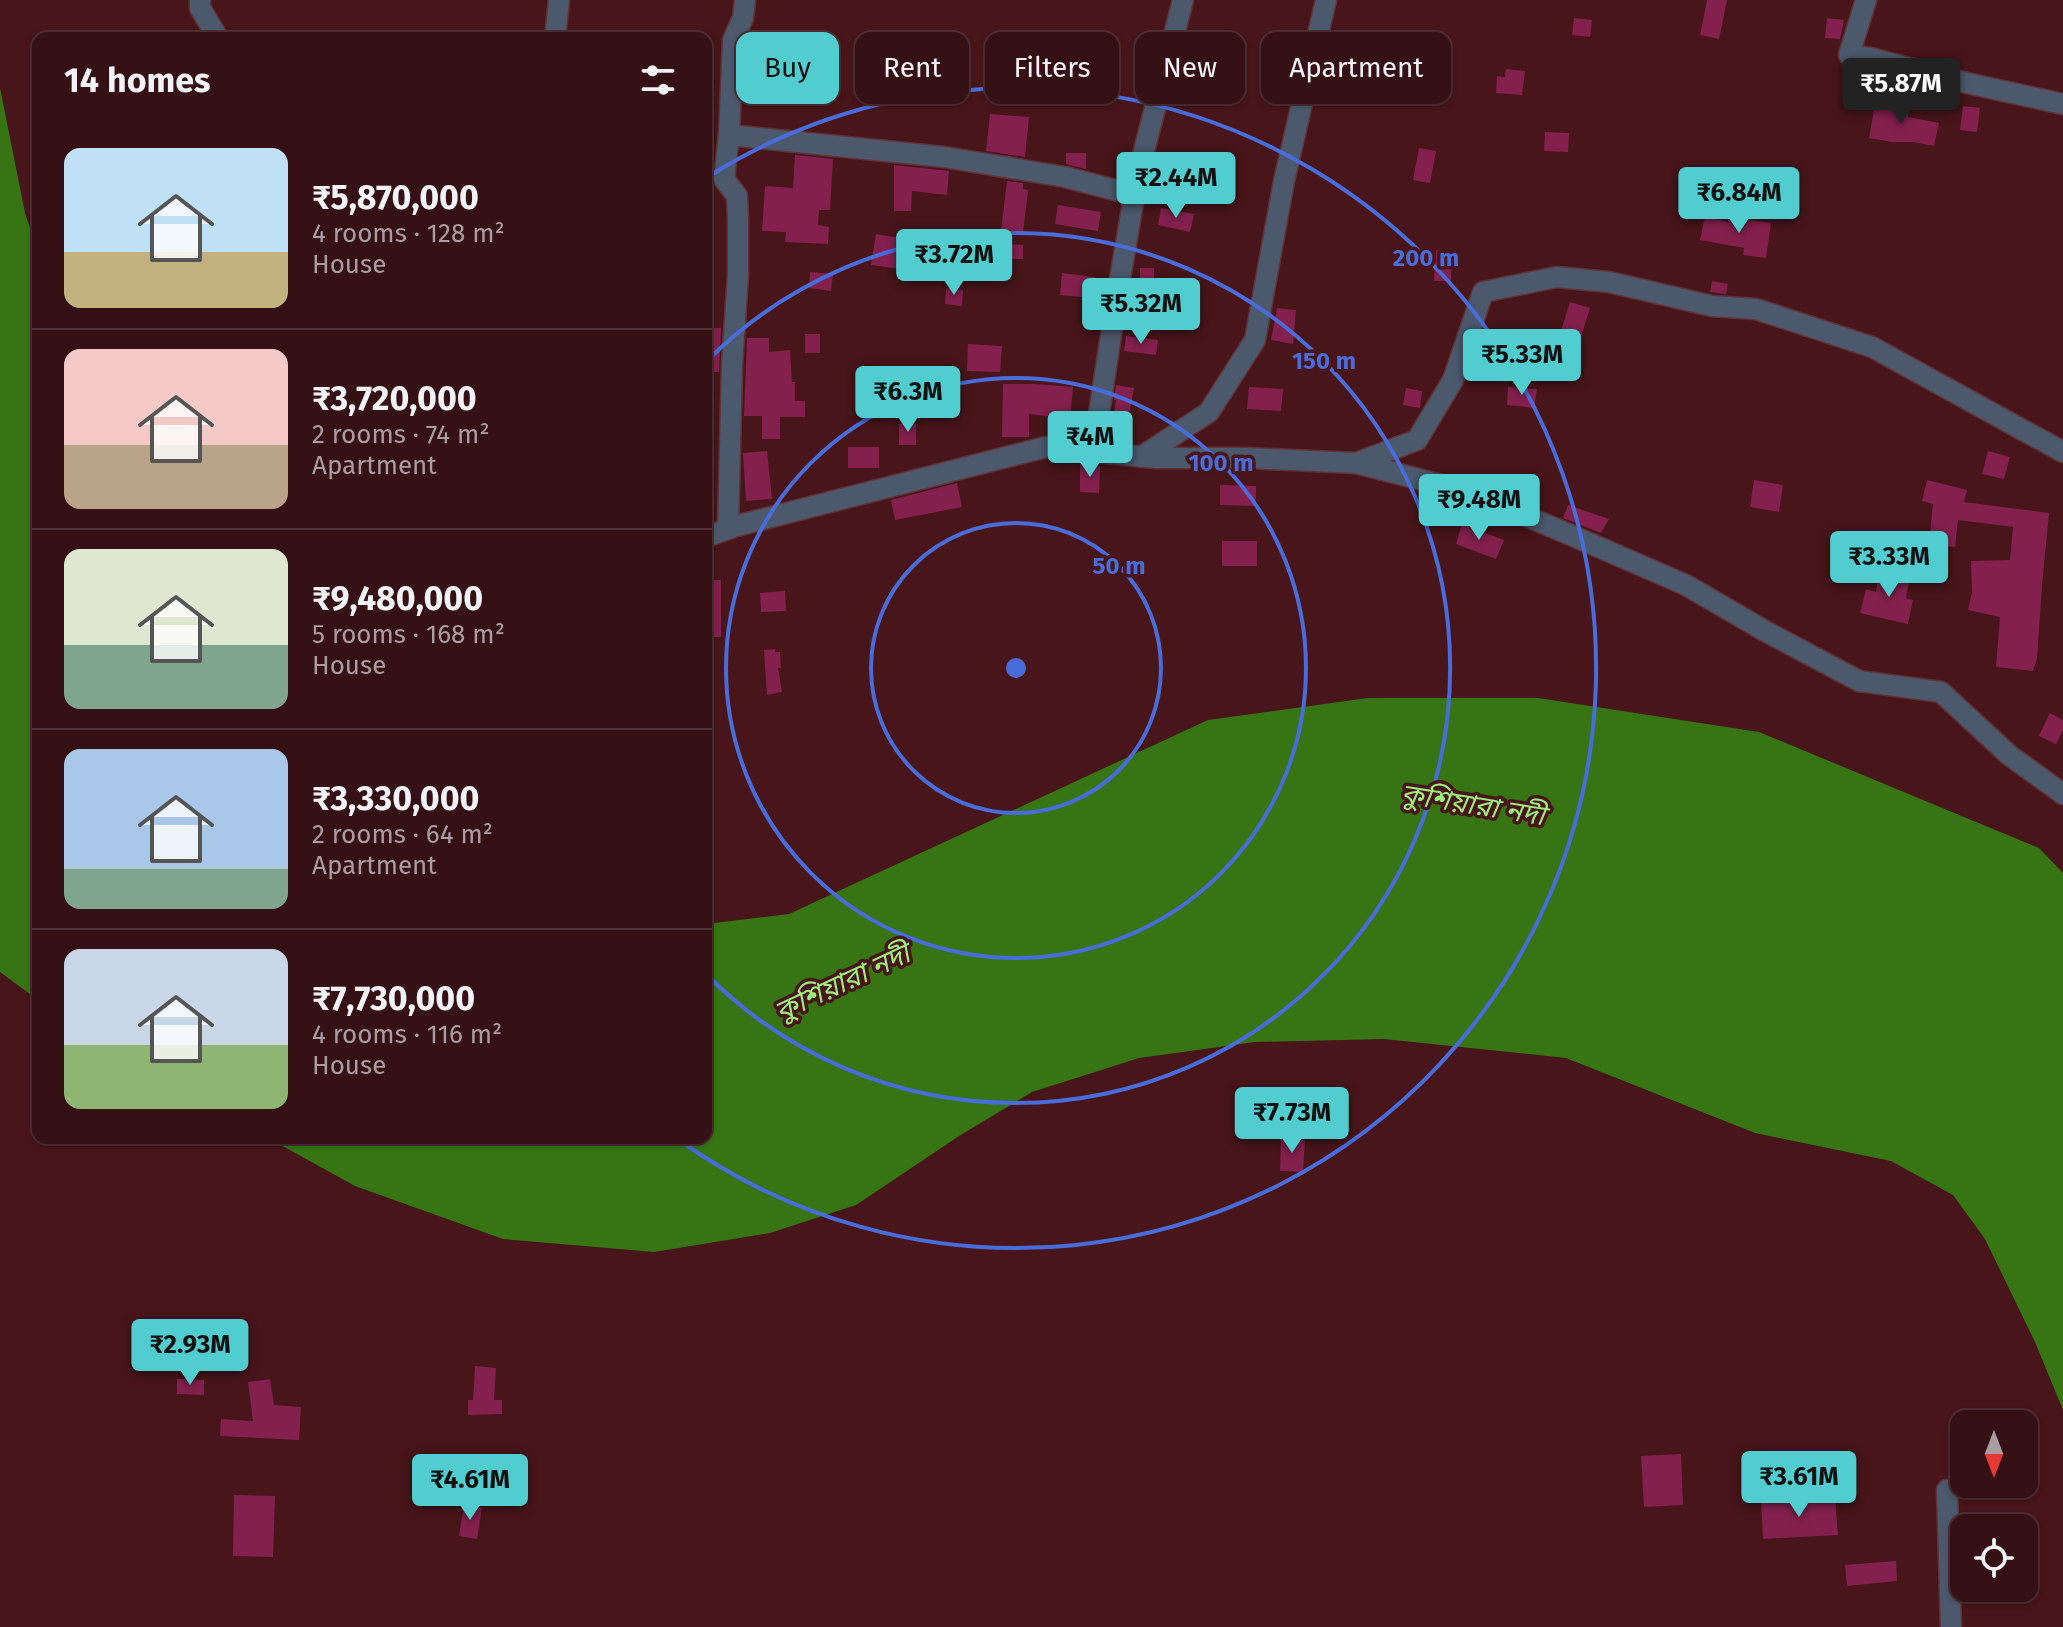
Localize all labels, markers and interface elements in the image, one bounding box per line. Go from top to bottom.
chip: Buy [736,32,839,104]
chip: Rent [855,32,969,104]
chip: Filters [985,32,1119,104]
chip: New [1135,32,1245,104]
chip: Apartment [1261,32,1451,104]
icon: filters [636,58,680,102]
pin: ₹5.87M [1836,58,1966,126]
text: 14 homes [64,60,210,101]
text: ₹5.87M [1860,68,1942,99]
pin: ₹2.44M [1111,152,1241,220]
text: ₹2.44M [1134,162,1218,193]
pin: ₹6.84M [1674,167,1804,235]
text: ₹5,870,000 [312,177,479,218]
text: ₹6.84M [1696,177,1782,208]
icon: home [128,180,224,276]
text: 4 rooms · 128 m² [312,218,505,249]
pin: ₹3.72M [889,229,1019,297]
text: ₹3.72M [914,239,994,270]
text: 200 m [1393,244,1459,272]
text: House [312,249,386,280]
pin: ₹5.32M [1076,278,1206,346]
text: ₹5.32M [1100,288,1182,319]
pin: ₹5.33M [1457,329,1587,397]
text: ₹5.33M [1481,339,1563,370]
text: 150 m [1292,347,1356,375]
pin: ₹6.3M [852,366,964,434]
text: ₹6.3M [873,376,943,407]
text: ₹3,720,000 [312,378,477,419]
icon: home [128,381,224,477]
pin: ₹4M [1051,411,1129,479]
text: 2 rooms · 74 m² [312,419,490,450]
text: ₹4M [1066,421,1114,452]
text: 100 m [1188,449,1254,477]
text: Apartment [312,450,437,481]
pin: ₹9.48M [1414,474,1544,542]
text: ₹9.48M [1437,484,1521,515]
pin: ₹3.33M [1824,531,1954,599]
text: ₹3.33M [1848,541,1930,572]
text: 50 m [1093,552,1145,580]
text: ₹9,480,000 [312,578,483,619]
icon: home [128,581,224,677]
text: 5 rooms · 168 m² [312,619,505,650]
text: House [312,650,386,681]
centre of rings [1002,654,1030,682]
water label: কুশিয়ারা নদী [1399,777,1553,833]
text: ₹3,330,000 [312,778,479,819]
icon: home [128,781,224,877]
text: 2 rooms · 64 m² [312,819,493,850]
text: Apartment [312,850,437,881]
water label: কুশিয়ারা নদী [769,934,920,1028]
text: ₹7,730,000 [312,978,475,1019]
icon: home [128,981,224,1077]
text: 4 rooms · 116 m² [312,1019,502,1050]
text: House [312,1050,386,1081]
pin: ₹7.73M [1227,1087,1357,1155]
text: ₹7.73M [1253,1097,1331,1128]
pin: ₹2.93M [125,1319,255,1387]
text: ₹2.93M [149,1329,231,1360]
north arrow [1950,1410,2038,1498]
map controls [1950,1410,2038,1602]
pin: ₹3.61M [1734,1451,1864,1519]
pin: ₹4.61M [405,1454,535,1522]
text: ₹3.61M [1759,1461,1839,1492]
text: ₹4.61M [430,1464,510,1495]
button: locate [1950,1514,2038,1602]

